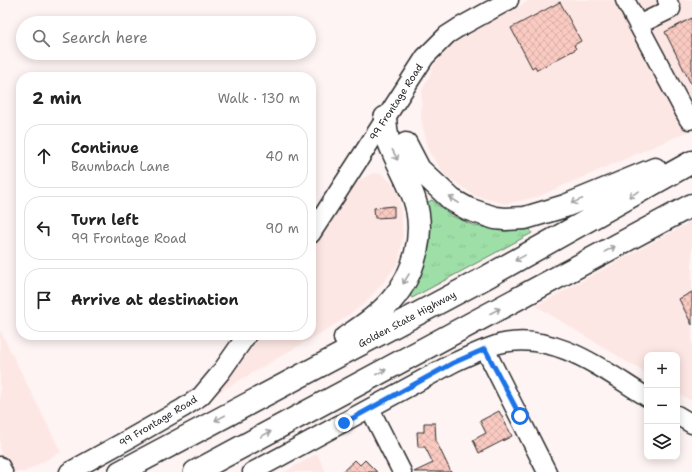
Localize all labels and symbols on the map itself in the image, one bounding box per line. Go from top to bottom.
street label: 99 Frontage Road [366,61,426,143]
one-way arrow [392,149,400,161]
one-way arrow [628,191,640,199]
one-way arrow [448,196,460,204]
one-way arrow [572,197,584,205]
one-way arrow [604,245,616,253]
one-way arrow [514,254,526,262]
one-way arrow [401,273,409,285]
street label: Golden State Highway [356,288,458,350]
one-way arrow [489,306,501,314]
one-way arrow [374,368,386,376]
street label: 99 Frontage Road [117,392,200,449]
route start [511,407,529,425]
route end [335,414,353,432]
one-way arrow [214,415,226,422]
one-way arrow [260,429,272,437]

